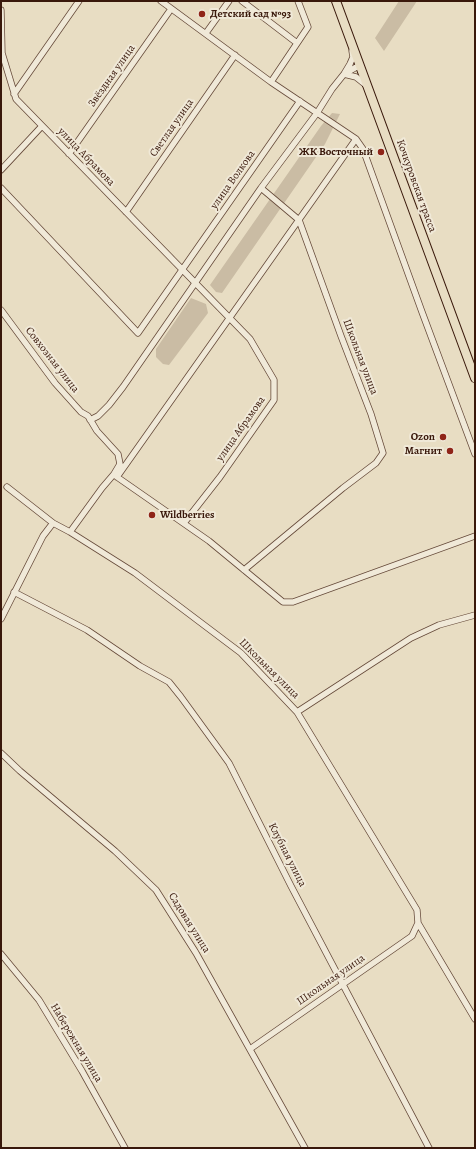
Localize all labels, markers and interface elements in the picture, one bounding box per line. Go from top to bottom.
place label: Детский сад №93 [210,7,291,21]
marker: Детский сад №93 [197,9,207,19]
street label: Звёздная улица [86,42,138,110]
street label: Светлая улица [147,96,197,160]
street label: улица Абрамова [55,125,117,189]
street label: Кочкуровская трасса [393,138,439,234]
place label: ЖК Восточный [299,145,373,159]
marker: ЖК Восточный [376,147,386,157]
street label: улица Волкова [208,148,258,212]
street label: Школьная улица [340,317,380,397]
street label: Совхозная улица [22,324,82,396]
street label: улица Абрамова [214,394,268,464]
place label: Ozon [411,430,435,444]
marker: Ozon [438,432,448,442]
place label: Магнит [405,444,442,458]
marker: Магнит [445,446,455,456]
place label: Wildberries [160,508,215,522]
marker: Wildberries [147,510,157,520]
street label: Школьная улица [236,636,302,702]
street label: Клубная улица [265,821,309,889]
street label: Садовая улица [165,890,213,956]
street label: Школьная улица [294,952,368,1008]
street label: Набережная улица [47,1001,105,1085]

